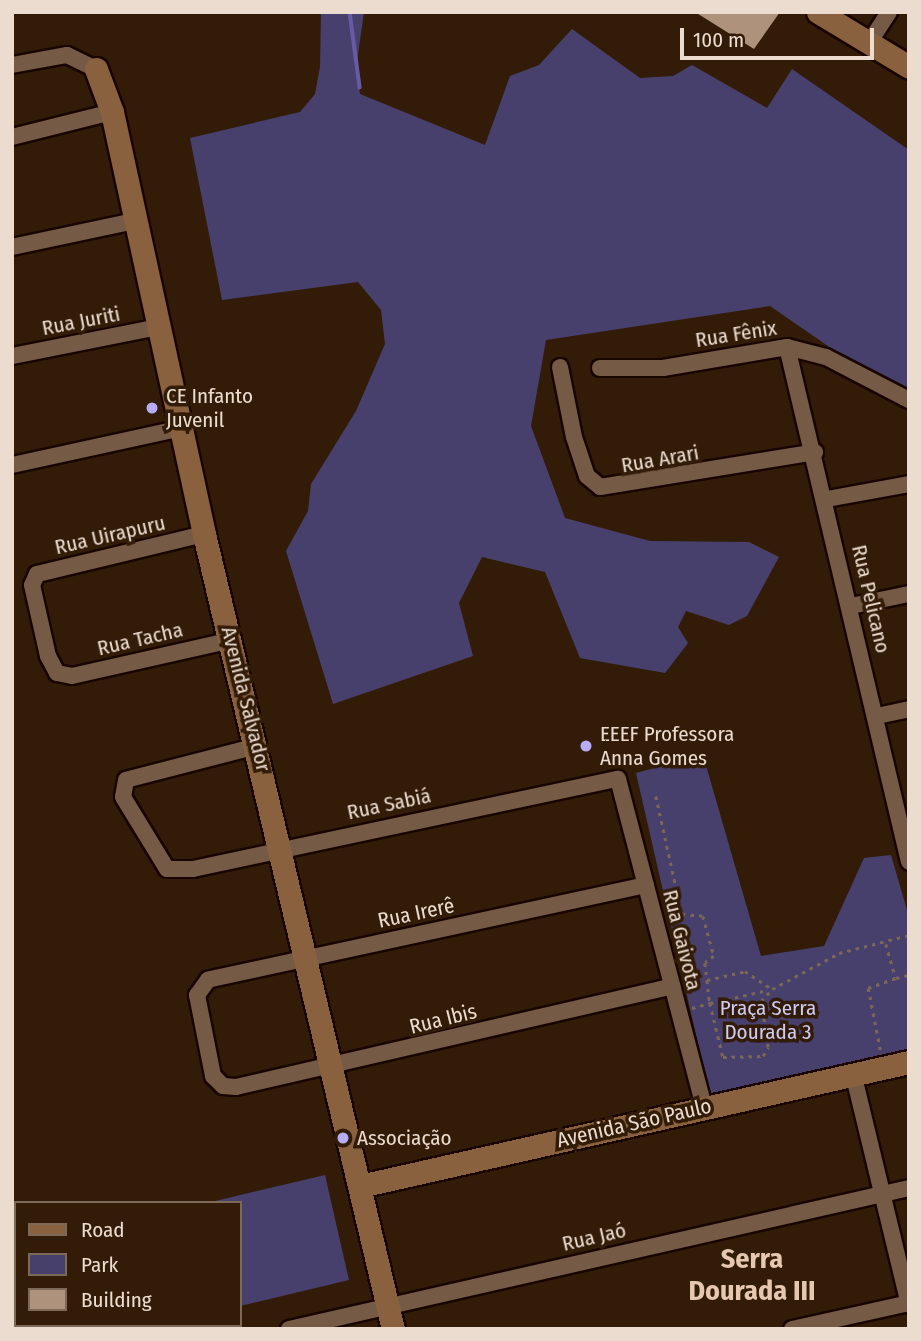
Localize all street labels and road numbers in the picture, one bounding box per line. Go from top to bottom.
street label: Rua Juriti [40,301,122,341]
street label: Rua Fênix [694,315,778,353]
street label: Rua Arari [619,440,701,478]
street label: Rua Uirapuru [52,510,168,560]
street label: Rua Pelicano [846,542,896,656]
street label: Rua Tacha [95,617,185,661]
street label: Avenida Salvador [216,624,276,774]
street label: Rua Sabiá [345,783,433,825]
street label: Rua Gaivota [657,887,707,993]
street label: Rua Irerê [376,893,456,933]
street label: Rua Ibis [407,998,479,1040]
street label: Avenida São Paulo [554,1093,714,1153]
street label: Rua Jaó [560,1217,628,1257]

